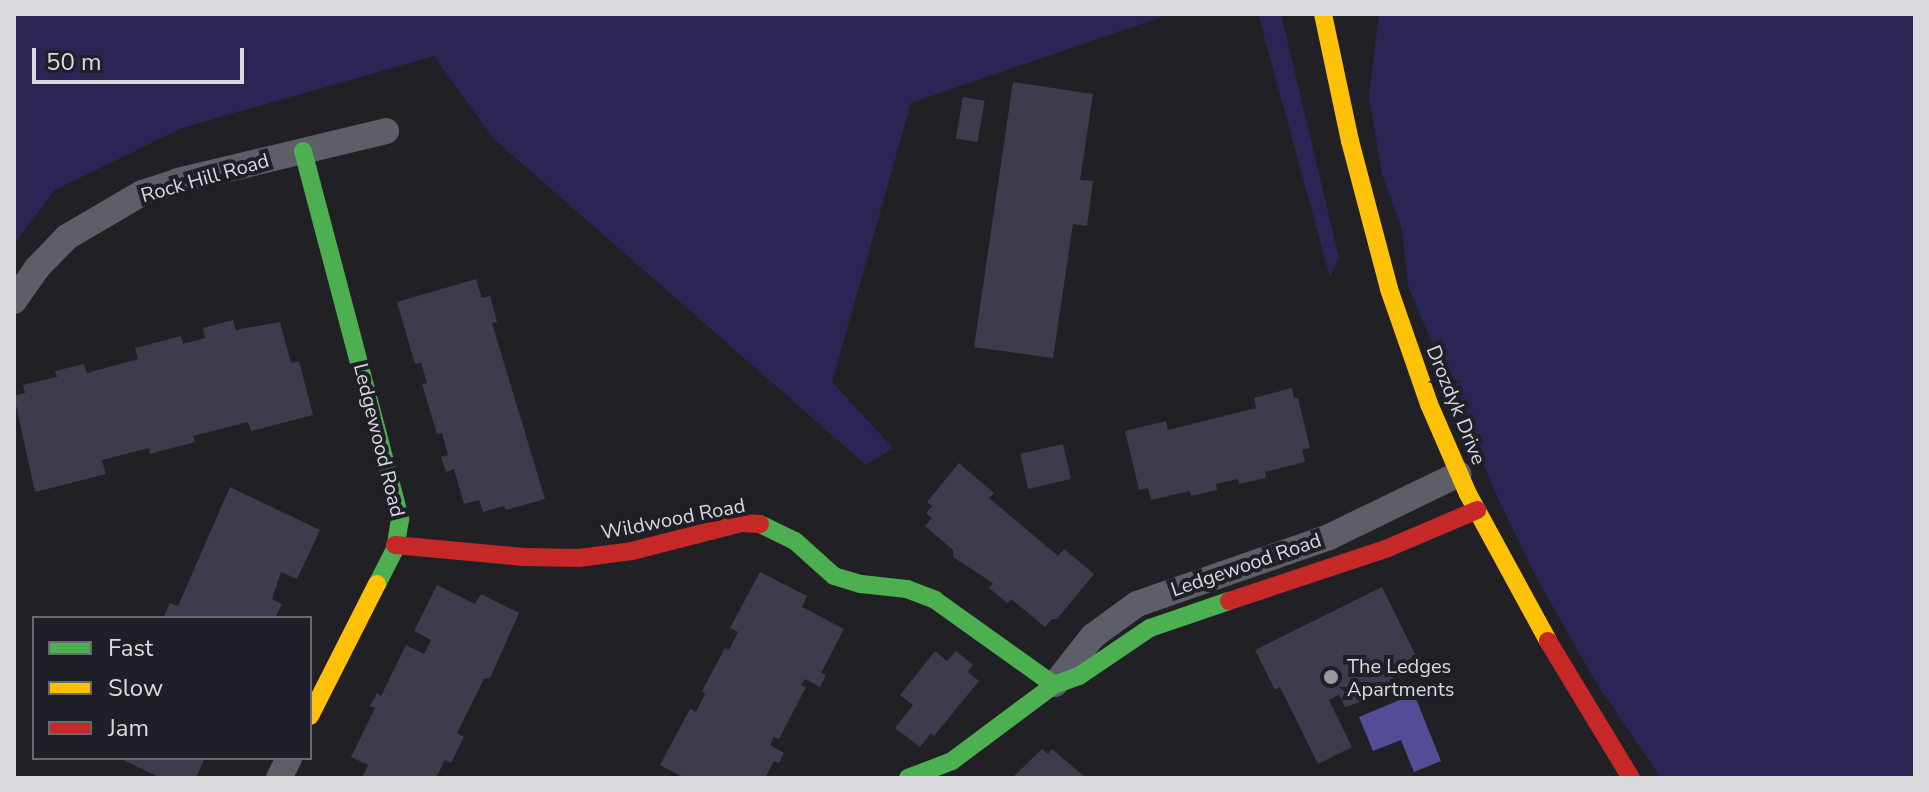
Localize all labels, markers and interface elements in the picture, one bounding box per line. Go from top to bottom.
scale bar [36,32,248,82]
text: 50 m [46,46,102,78]
street label: Rock Hill Road [138,148,272,208]
street label: Drozdyk Drive [1421,342,1491,468]
street label: Ledgewood Road [348,361,410,519]
street label: Wildwood Road [599,493,747,545]
street label: Ledgewood Road [1168,528,1324,602]
legend [32,616,312,760]
text: Fast [108,632,153,664]
place label: The Ledges Apartments [1347,654,1454,701]
marker: The Ledges Apartments [1322,668,1340,686]
text: Slow [108,672,163,704]
text: Jam [108,712,149,744]

